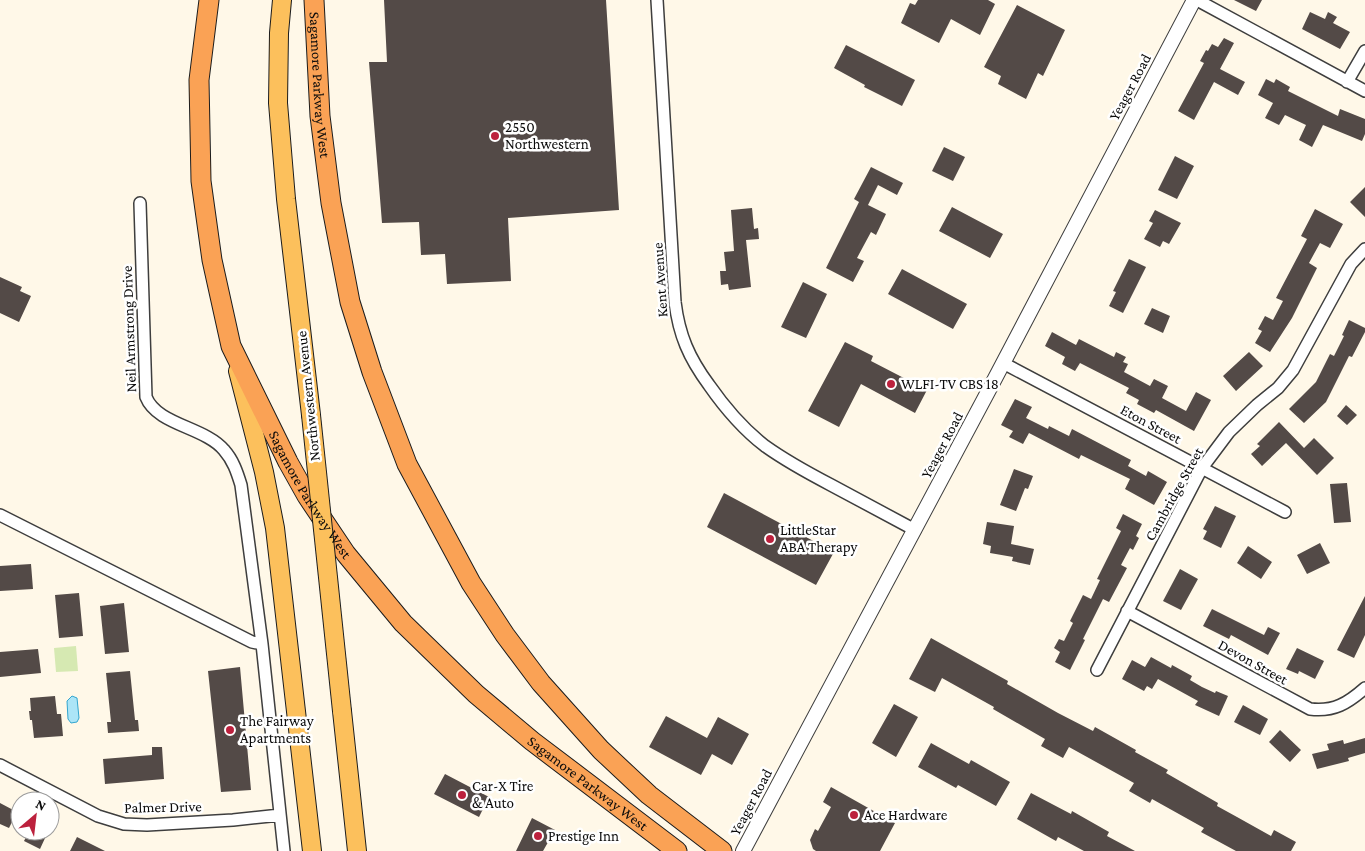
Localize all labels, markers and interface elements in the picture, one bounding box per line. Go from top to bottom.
street label: Sagamore Parkway West [306,11,333,160]
street label: Yeager Road [1106,51,1155,123]
place label: 2550 Northwestern [505,119,589,152]
marker: 2550 Northwestern [489,130,501,142]
street label: Kent Avenue [649,242,671,318]
street label: Neil Armstrong Drive [119,265,140,393]
street label: Northwestern Avenue [293,330,323,462]
place label: WLFI-TV CBS 18 [901,376,999,392]
marker: WLFI-TV CBS 18 [885,378,897,390]
street label: Eton Street [1118,401,1185,447]
street label: Yeager Road [918,409,967,481]
street label: Sagamore Parkway West [266,428,355,563]
street label: Cambridge Street [1142,444,1208,544]
place label: LittleStar ABA Therapy [780,522,858,556]
marker: LittleStar ABA Therapy [764,533,776,545]
street label: Devon Street [1216,636,1291,688]
place label: The Fairway Apartments [240,713,314,747]
marker: The Fairway Apartments [224,724,236,736]
street label: Sagamore Parkway West [525,733,652,835]
street label: Yeager Road [727,766,776,838]
place label: Car-X Tire & Auto [472,778,534,811]
marker: Car-X Tire & Auto [456,789,468,801]
north arrow [10,791,60,841]
text: N [33,795,49,814]
street label: Palmer Drive [124,798,202,816]
place label: Ace Hardware [864,807,948,823]
marker: Ace Hardware [848,809,860,821]
place label: Prestige Inn [548,828,619,845]
marker: Prestige Inn [532,830,544,842]

